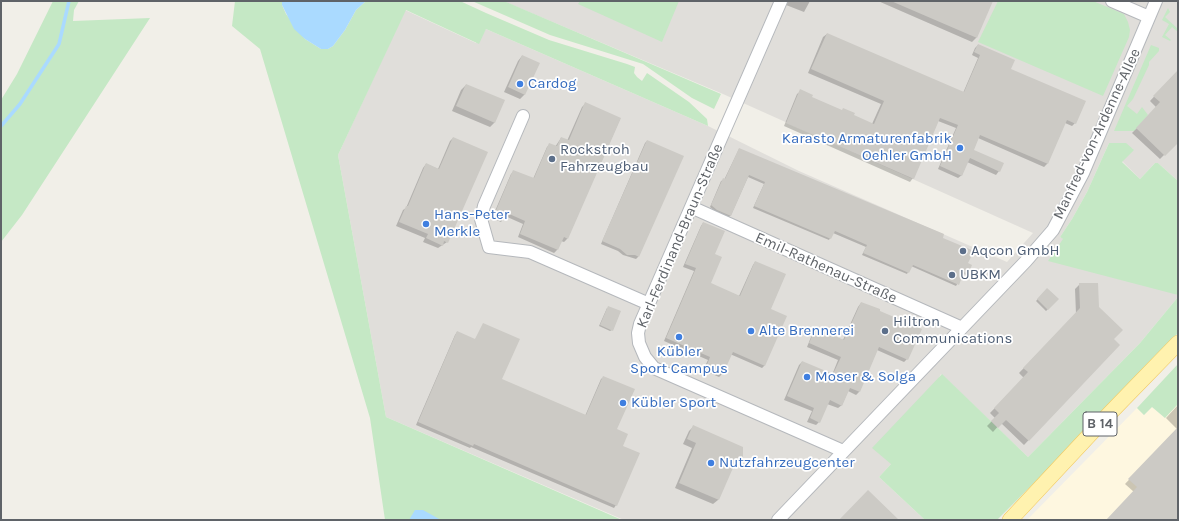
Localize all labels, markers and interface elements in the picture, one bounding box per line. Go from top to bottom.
street label: Manfred-von-Ardenne-Allee [1049,46,1145,222]
place label: Cardog [528,75,576,93]
marker: Cardog [515,79,525,89]
place label: Karasto Armaturenfabrik Oehler GmbH [782,130,952,165]
place label: Rockstroh Fahrzeugbau [560,141,649,176]
street label: Karl-Ferdinand-Braun-Straße [633,141,727,331]
marker: Karasto Armaturenfabrik Oehler GmbH [955,143,965,153]
marker: Rockstroh Fahrzeugbau [547,154,557,164]
place label: Hans-Peter Merkle [434,206,509,241]
marker: Hans-Peter Merkle [421,219,431,229]
street label: Emil-Rathenau-Straße [752,229,900,307]
place label: Aqcon GmbH [971,242,1060,260]
marker: Aqcon GmbH [958,246,968,256]
place label: UBKM [960,266,1001,284]
marker: UBKM [947,270,957,280]
place label: Hiltron Communications [893,313,1012,348]
place label: Alte Brennerei [759,322,855,340]
marker: Alte Brennerei [746,326,756,336]
marker: Hiltron Communications [880,326,890,336]
marker: Kübler Sport Campus [674,332,684,342]
place label: Kübler Sport Campus [630,343,728,378]
place label: Moser & Solga [815,368,916,386]
marker: Moser & Solga [802,372,812,382]
place label: Kübler Sport [631,394,716,412]
marker: Kübler Sport [618,398,628,408]
road number: B 14 [1083,412,1117,436]
place label: Nutzfahrzeugcenter [719,454,855,472]
marker: Nutzfahrzeugcenter [706,458,716,468]

